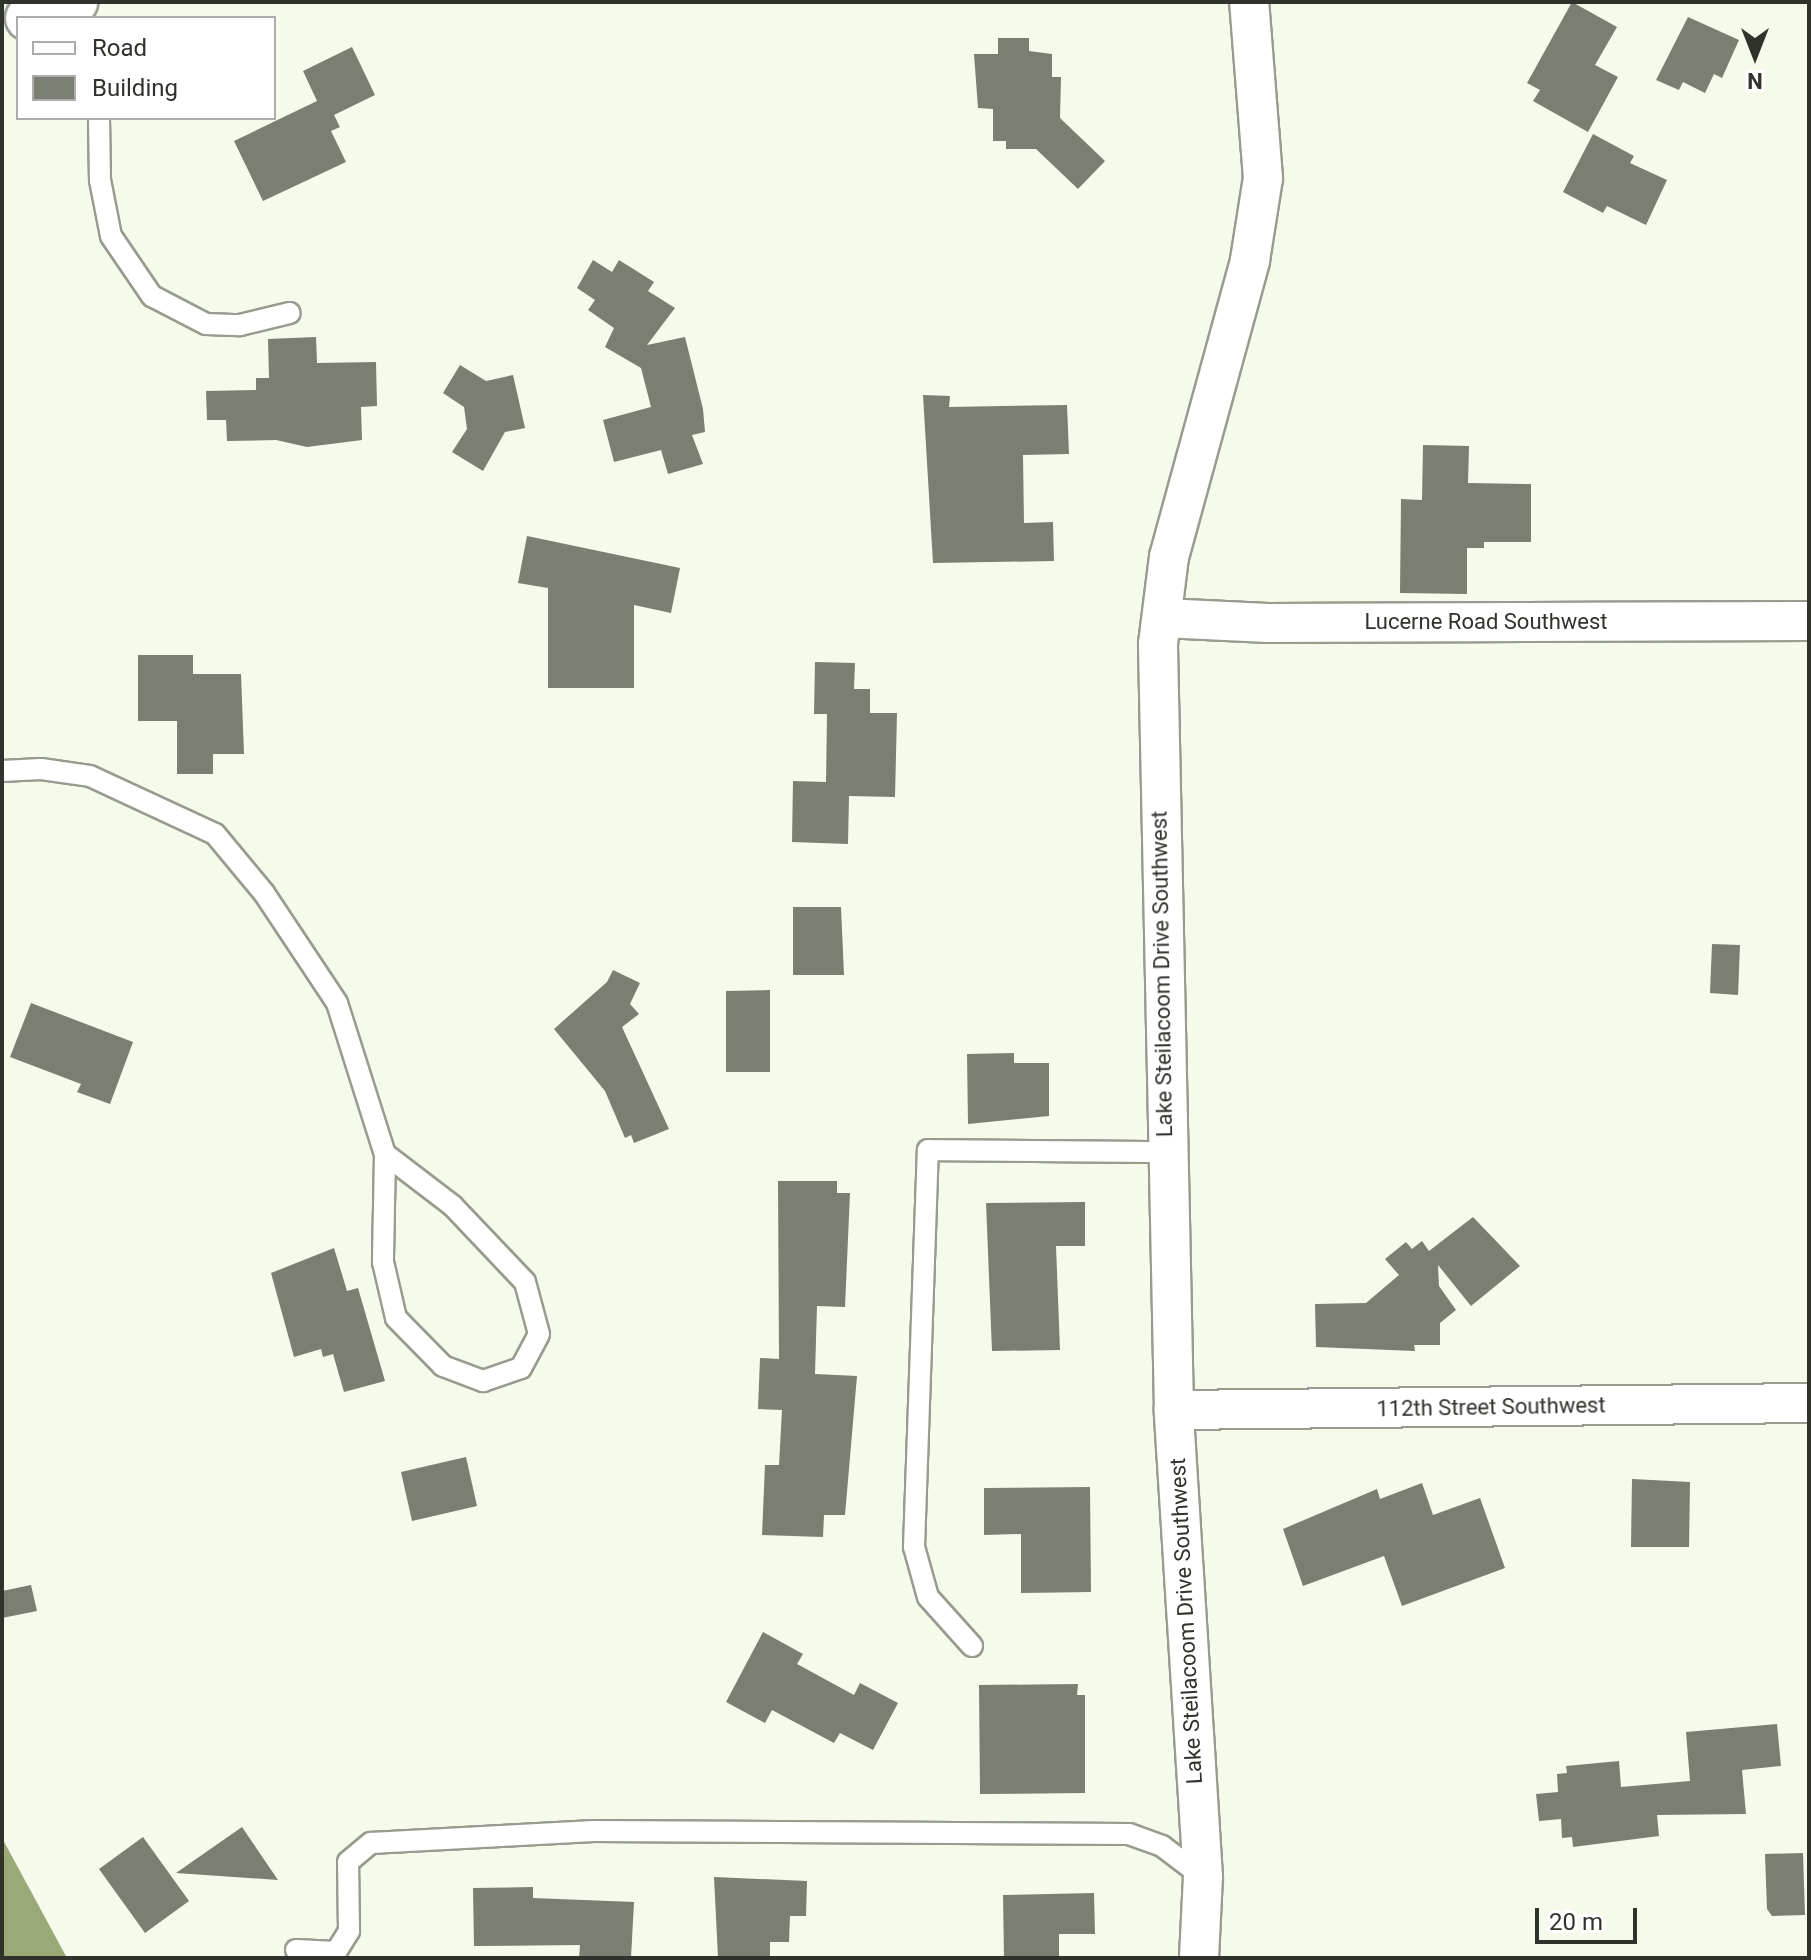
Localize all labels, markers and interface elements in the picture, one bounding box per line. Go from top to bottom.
legend [16,16,276,120]
north arrow [1715,16,1795,96]
text: Road [92,34,147,62]
text: N [1747,68,1763,93]
text: Building [92,74,178,102]
street label: Lucerne Road Southwest [1364,609,1608,635]
street label: Lake Steilacoom Drive Southwest [1146,811,1178,1137]
street label: 112th Street Southwest [1376,1392,1606,1422]
street label: Lake Steilacoom Drive Southwest [1164,1457,1208,1785]
scale bar [1539,1892,1641,1942]
text: 20 m [1549,1908,1603,1936]

